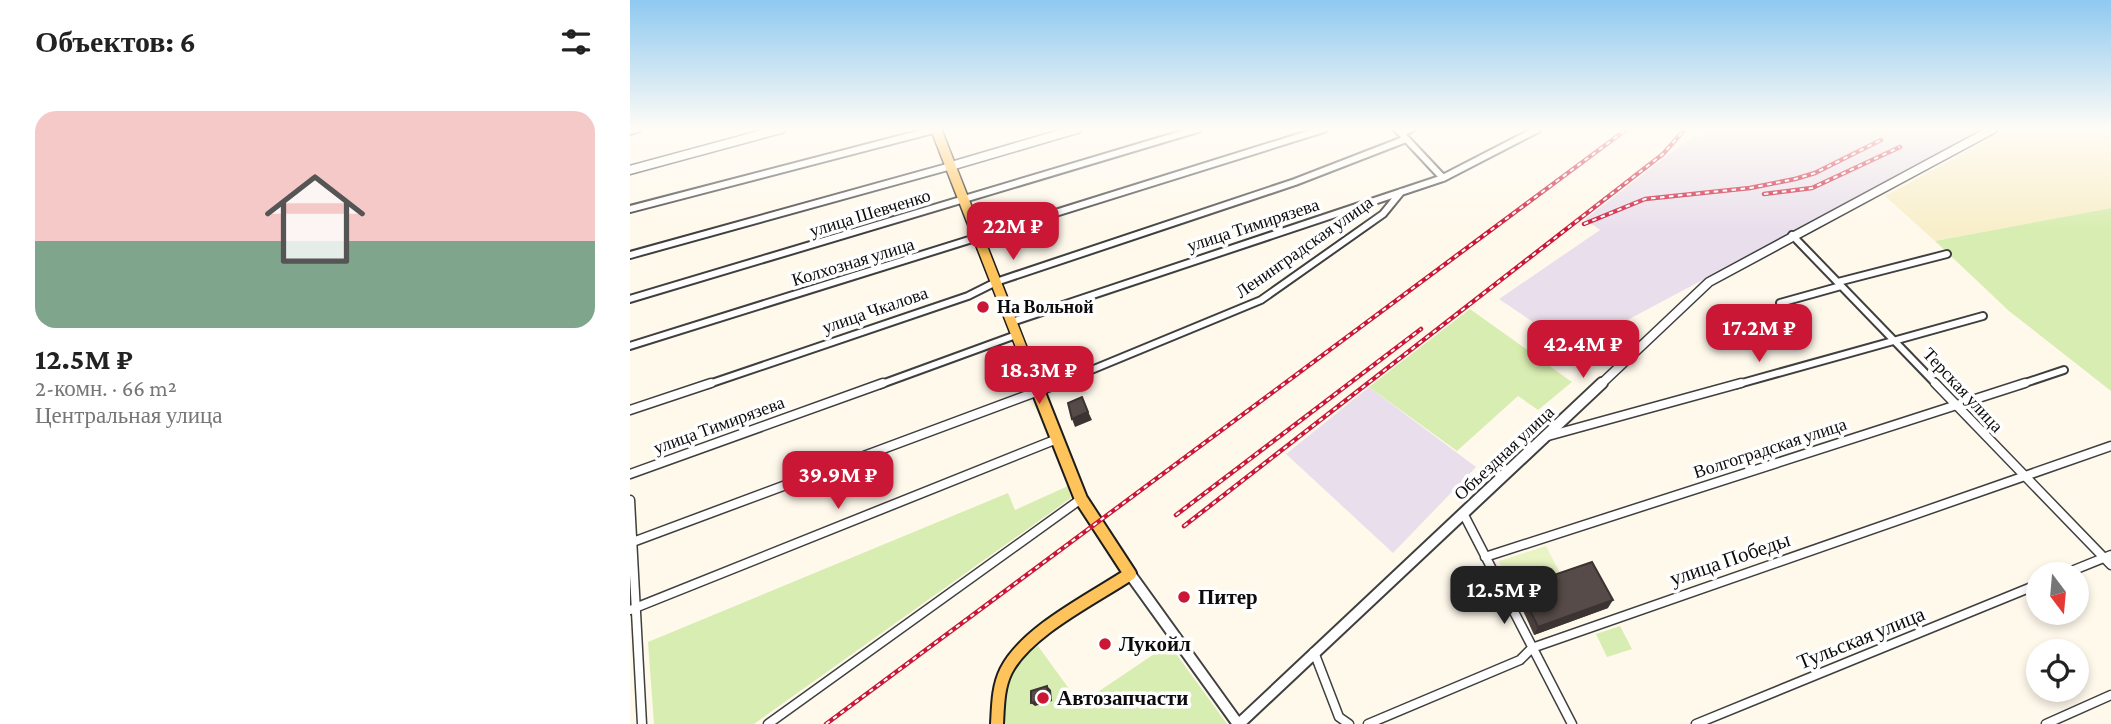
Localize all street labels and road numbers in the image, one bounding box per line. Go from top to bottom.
street label: улица Шевченко [807,185,933,241]
street label: Ленинградская улица [1231,192,1377,302]
street label: улица Тимирязева [1184,194,1322,256]
street label: Колхозная улица [789,234,917,290]
street label: улица Чкалова [820,283,930,337]
street label: Терская улица [1919,344,2007,436]
street label: улица Тимирязева [651,392,787,458]
street label: Объездная улица [1450,402,1558,504]
street label: Волгоградская улица [1691,414,1849,482]
street label: улица Победы [1667,527,1793,591]
street label: Тульская улица [1794,601,1929,674]

